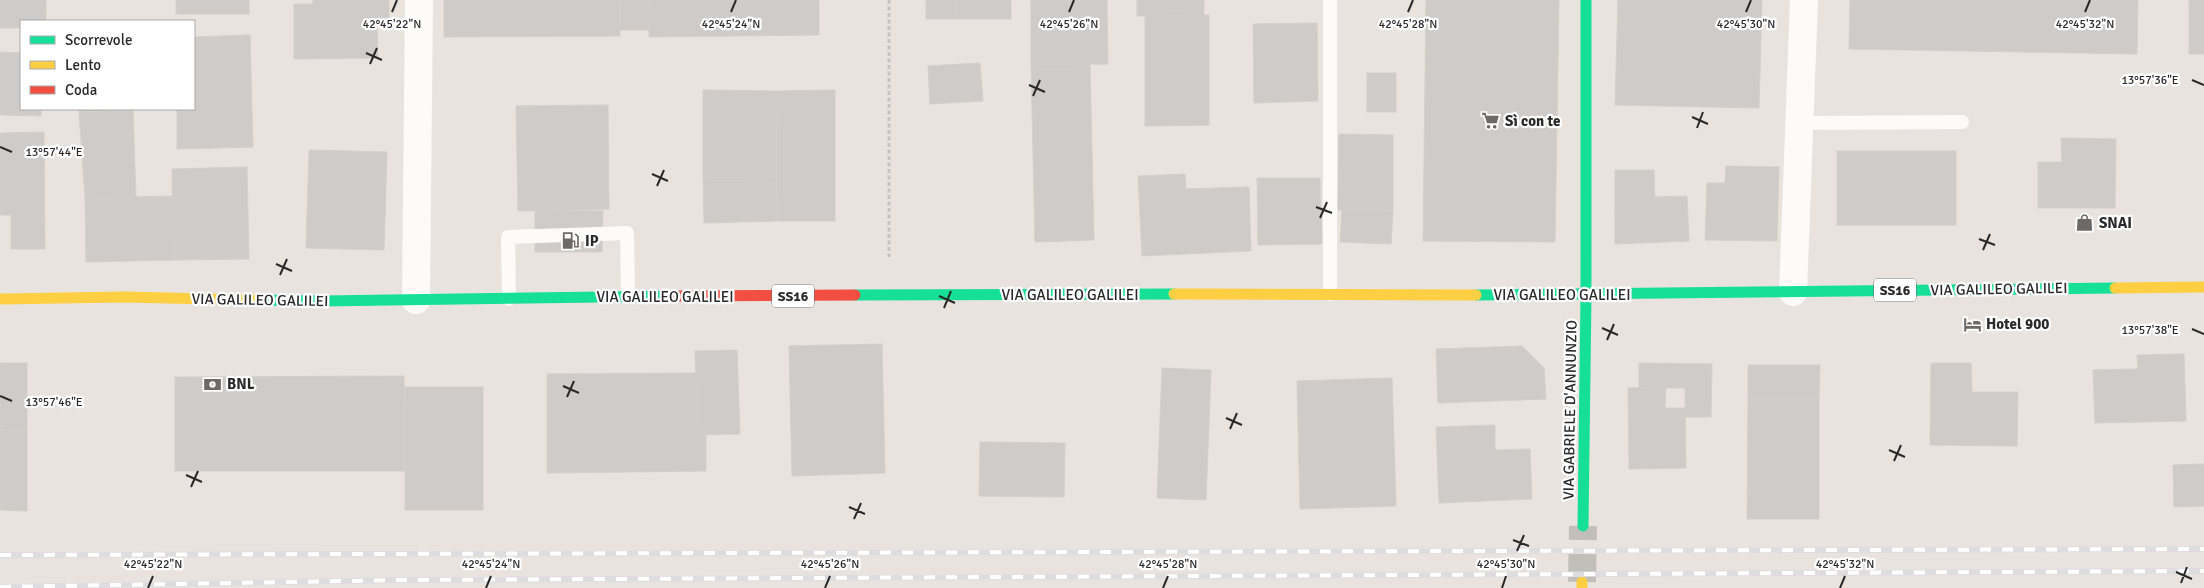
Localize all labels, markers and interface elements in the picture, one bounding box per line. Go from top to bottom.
text: 42°45'22"N [363,17,421,32]
text: 42°45'24"N [702,17,760,32]
text: 42°45'26"N [1040,17,1098,32]
text: 42°45'28"N [1379,17,1437,32]
text: 42°45'30"N [1717,17,1775,32]
text: 42°45'32"N [2056,17,2114,32]
legend [20,20,195,110]
text: Scorrevole [65,31,132,49]
text: Lento [65,56,101,74]
text: 13°57'36"E [2121,73,2179,88]
text: Coda [65,81,97,99]
supermarket icon: Sì con te [1481,111,1501,131]
place label: Sì con te [1505,112,1560,130]
text: 13°57'44"E [25,145,83,160]
shop icon: SNAI [2075,213,2095,233]
place label: SNAI [2099,214,2132,232]
fuel station icon: IP [561,231,581,251]
place label: IP [585,232,599,250]
road number: SS16 [1874,278,1916,302]
street label: VIA GALILEO GALILEI [1930,279,2068,299]
road number: SS16 [772,284,814,308]
street label: VIA GALILEO GALILEI [1001,286,1139,304]
street label: VIA GALILEO GALILEI [1493,286,1631,304]
street label: VIA GALILEO GALILEI [596,288,734,306]
street label: VIA GALILEO GALILEI [191,290,329,310]
hotel icon: Hotel 900 [1962,314,1982,334]
place label: Hotel 900 [1986,315,2049,333]
street label: VIA GABRIELE D'ANNUNZIO [1559,320,1581,500]
text: 13°57'38"E [2121,323,2179,338]
bank icon: BNL [203,374,223,394]
place label: BNL [227,375,255,393]
text: 13°57'46"E [25,395,83,410]
text: 42°45'22"N [124,557,182,572]
text: 42°45'24"N [462,557,520,572]
text: 42°45'26"N [801,557,859,572]
text: 42°45'28"N [1139,557,1197,572]
text: 42°45'30"N [1477,557,1535,572]
text: 42°45'32"N [1816,557,1874,572]

